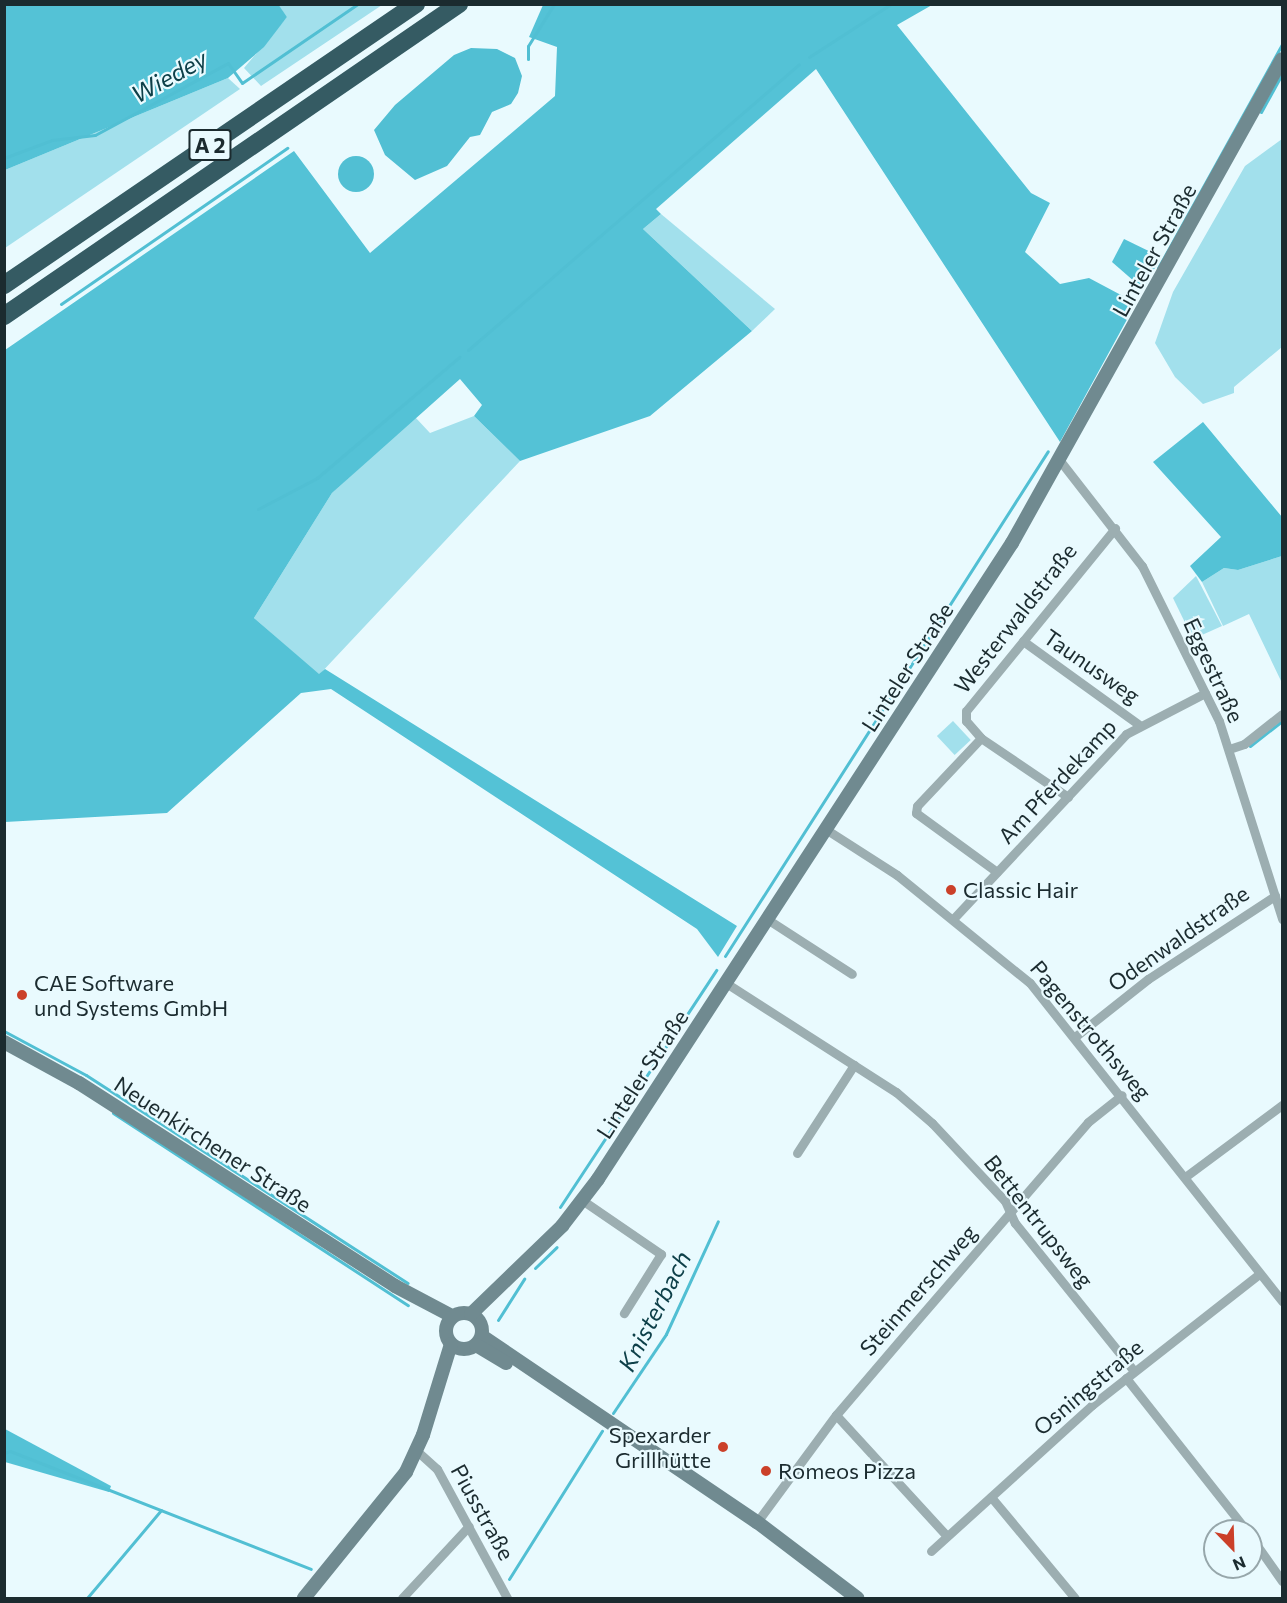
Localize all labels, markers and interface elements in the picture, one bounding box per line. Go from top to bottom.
water label: Wiedey [126,44,212,108]
road number: A 2 [188,127,232,163]
street label: Linteler Straße [1107,179,1201,321]
street label: Westerwaldstraße [948,538,1082,698]
street label: Linteler Straße [856,598,958,736]
street label: Eggestraße [1178,614,1250,726]
street label: Taunusweg [1039,623,1145,709]
street label: Am Pferdekamp [993,713,1121,849]
place label: Classic Hair [963,877,1078,903]
street label: Odenwaldstraße [1103,880,1253,996]
marker: Classic Hair [944,883,958,897]
street label: Pagenstrothsweg [1025,955,1157,1105]
place label: CAE Software und Systems GmbH [34,969,228,1020]
marker: CAE Software und Systems GmbH [15,988,29,1002]
street label: Linteler Straße [591,1005,693,1143]
street label: Neuenkirchener Straße [109,1070,317,1218]
street label: Bettentrupsweg [979,1149,1099,1293]
street label: Steinmerschweg [854,1219,982,1361]
water label: Knisterbach [611,1246,697,1376]
street label: Osningstraße [1028,1334,1148,1440]
place label: Spexarder Grillhütte [609,1421,711,1472]
marker: Spexarder Grillhütte [716,1440,730,1454]
place label: Romeos Pizza [778,1458,916,1484]
street label: Piusstraße [446,1459,520,1565]
marker: Romeos Pizza [759,1464,773,1478]
north arrow [1203,1519,1263,1579]
text: N [1230,1553,1249,1575]

